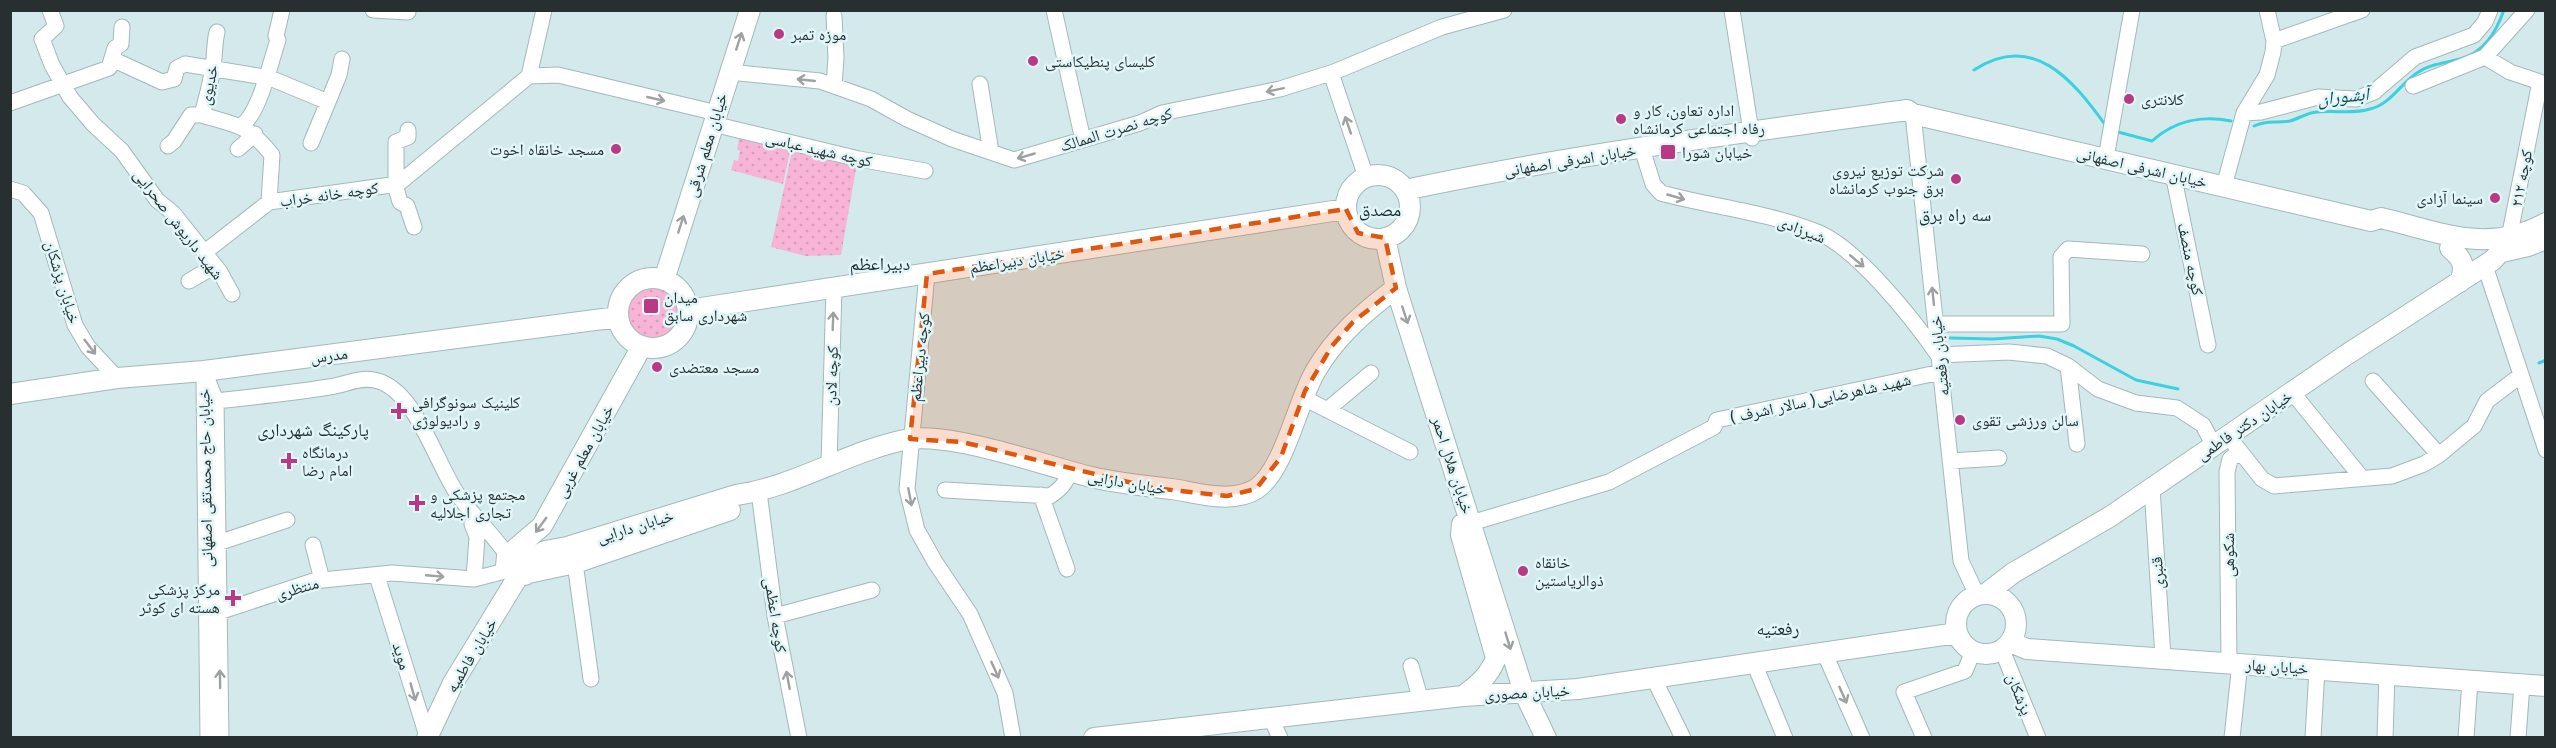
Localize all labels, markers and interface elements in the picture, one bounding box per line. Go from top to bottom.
place label: موزه تمبر [790,24,846,44]
marker: موزه تمبر [772,27,786,41]
one-way arrow [735,32,746,51]
place label: کلیسای پنطیکاستی [1045,51,1155,72]
marker: کلیسای پنطیکاستی [1026,54,1040,68]
street label: خدیوی [194,63,223,107]
one-way arrow [796,74,816,85]
water label: آبشوران [2316,82,2374,110]
one-way arrow [1266,85,1285,96]
place label: کلانتری [2141,89,2184,110]
street label: خیابان معلم شرقی [681,91,732,200]
marker: کلانتری [2122,92,2136,106]
one-way arrow [646,94,665,105]
place label: اداره تعاون، کار و رفاه اجتماعی کرمانشاه [1633,100,1765,139]
street label: کوچه نصرت الممالک [1057,102,1175,156]
marker: اداره تعاون، کار و رفاه اجتماعی کرمانشاه [1614,112,1628,126]
one-way arrow [1342,116,1353,135]
street label: کوچه شهید عباسی [764,127,875,172]
place label: مسجد خانقاه اخوت [490,139,604,159]
street label: خیابان اشرفی اصفهانی [1503,140,1638,181]
marker: مسجد خانقاه اخوت [609,142,623,156]
place label: خیابان شورا [1682,142,1752,163]
street label: خیابان اشرفی اصفهانی [2075,142,2209,193]
marker: خیابان شورا [1659,143,1677,161]
street label: کوچه ۲۱۲ [2506,147,2536,208]
one-way arrow [1017,151,1036,162]
place label: شرکت توزیع نیروی برق جنوب کرمانشاه [1829,160,1944,199]
street label: شهید داریوش صحرایی [129,165,228,284]
marker: شرکت توزیع نیروی برق جنوب کرمانشاه [1949,172,1963,186]
street label: کوچه خانه خراب [278,177,380,211]
place label: سینما آزادی [2417,188,2483,209]
marker: سینما آزادی [2488,191,2502,205]
one-way arrow [1667,192,1686,203]
district label: مصدق [1359,199,1401,221]
district label: سه راه برق [1919,204,1991,226]
street label: شیرزادی [1775,211,1829,248]
one-way arrow [677,215,688,234]
street label: کوچه منصف [2174,221,2208,297]
street label: خیابان پزشکان [40,238,85,326]
street label: خیابان دبیراعظم [968,243,1066,278]
district label: دبیراعظم [850,253,910,276]
one-way arrow [1849,255,1865,268]
place label: میدان شهرداری سابق [664,287,747,326]
one-way arrow [1927,287,1938,307]
marker: میدان شهرداری سابق [642,297,660,315]
one-way arrow [1400,305,1411,324]
street label: کوچه دبیراعظم [904,311,935,403]
one-way arrow [827,312,838,332]
street label: خیابان رفعتیه [1925,315,1954,397]
one-way arrow [83,339,96,355]
street label: مدرس [309,343,349,368]
street label: کوچه لادن [820,345,843,407]
place label: مسجد معتضدی [669,357,759,378]
marker: مسجد معتضدی [650,360,664,374]
street label: شهید شاهرضایی( سالار اشرف ) [1727,369,1913,428]
street label: خیابان دکتر فاطمی [2192,386,2296,465]
street label: خیابان حاج محمدتقی اصفهانی [193,389,218,567]
place label: کلینیک سونوگرافی و رادیولوژی [412,392,521,431]
street label: خیابان معلم غربی [550,401,619,501]
marker: کلینیک سونوگرافی و رادیولوژی [390,402,408,420]
place label: سالن ورزشی تقوی [1972,410,2079,431]
street label: خیابان هلال احمر [1427,413,1478,517]
marker: سالن ورزشی تقوی [1953,413,1967,427]
district label: پارکینگ شهرداری [257,419,369,441]
place label: درمانگاه امام رضا [302,442,352,481]
marker: درمانگاه امام رضا [280,452,298,470]
street label: خیابان دارایی [1086,465,1168,500]
place label: مجتمع پزشکی و تجاری اجلالیه [430,484,525,523]
one-way arrow [905,487,916,506]
marker: مجتمع پزشکی و تجاری اجلالیه [408,494,426,512]
street label: خیابان دارایی [594,505,676,548]
one-way arrow [535,517,548,533]
street label: شکوهی [2218,533,2239,577]
place label: خانقاه ذوالریاستین [1535,552,1604,591]
street label: قنبری [2146,556,2169,590]
marker: خانقاه ذوالریاستین [1516,564,1530,578]
one-way arrow [425,571,445,582]
street label: منتظری [273,572,321,605]
street label: کوچه اعظمی [759,576,792,654]
place label: مرکز پزشکی هسته ای کوثر [138,579,220,618]
marker: مرکز پزشکی هسته ای کوثر [224,589,242,607]
street label: خیابان فاطمیه [441,614,502,696]
district label: رفعتیه [1756,618,1800,639]
one-way arrow [1503,631,1514,650]
street label: موید [388,640,416,672]
street label: خیابان بهار [2244,654,2309,679]
one-way arrow [990,661,1001,679]
one-way arrow [214,670,226,690]
street label: پزشکان [2002,670,2037,718]
one-way arrow [782,671,793,690]
street label: خیابان مصوری [1484,680,1570,705]
one-way arrow [408,682,419,701]
one-way arrow [1838,686,1849,704]

